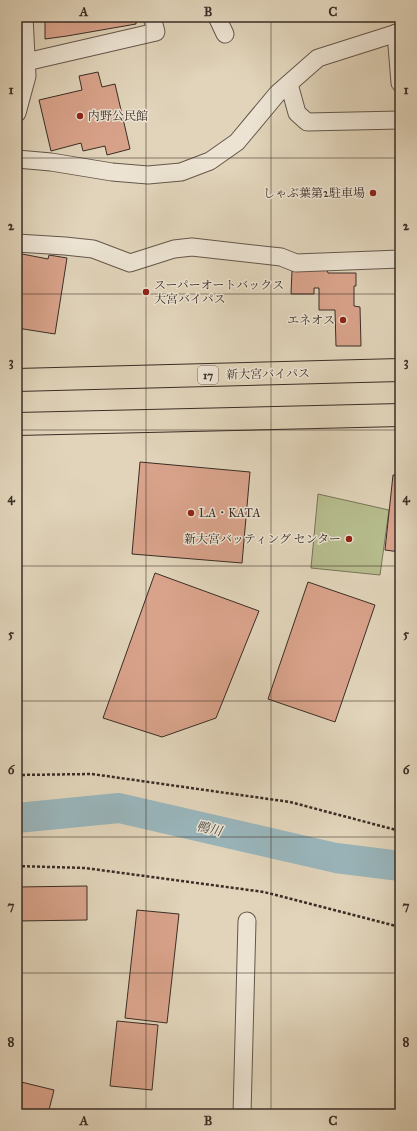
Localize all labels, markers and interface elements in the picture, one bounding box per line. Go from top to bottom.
text: A [79,4,89,20]
text: B [204,4,213,20]
text: C [329,4,338,20]
text: 1 [8,82,14,98]
text: 1 [403,82,409,98]
place label: 内野公民館 [88,109,148,123]
marker: 内野公民館 [75,111,85,121]
place label: しゃぶ葉第2駐車場 [263,186,365,200]
marker: しゃぶ葉第2駐車場 [368,188,378,198]
text: 2 [8,218,15,234]
text: 2 [403,218,410,234]
place label: スーパーオートバックス 大宮バイパス [154,278,284,306]
marker: スーパーオートバックス 大宮バイパス [141,287,151,297]
place label: エネオス [287,313,335,327]
marker: エネオス [338,315,348,325]
text: 3 [8,354,14,370]
text: 3 [403,354,409,370]
road number: 17 [198,366,218,384]
street label: 新大宮バイパス [226,366,310,382]
text: 4 [7,490,15,506]
text: 4 [402,490,410,506]
place label: LA・KATA [199,506,261,520]
marker: LA・KATA [186,508,196,518]
place label: 新大宮バッティング センター [184,532,341,546]
marker: 新大宮バッティング センター [344,534,354,544]
text: 5 [8,626,15,642]
text: 5 [403,626,410,642]
text: 6 [8,762,16,778]
text: 6 [403,762,411,778]
water label: 鴨川 [195,818,225,840]
text: 7 [8,898,15,914]
text: 7 [403,898,410,914]
text: 8 [8,1034,15,1050]
text: 8 [403,1034,410,1050]
text: A [79,1113,89,1129]
text: B [204,1113,213,1129]
text: C [329,1113,338,1129]

